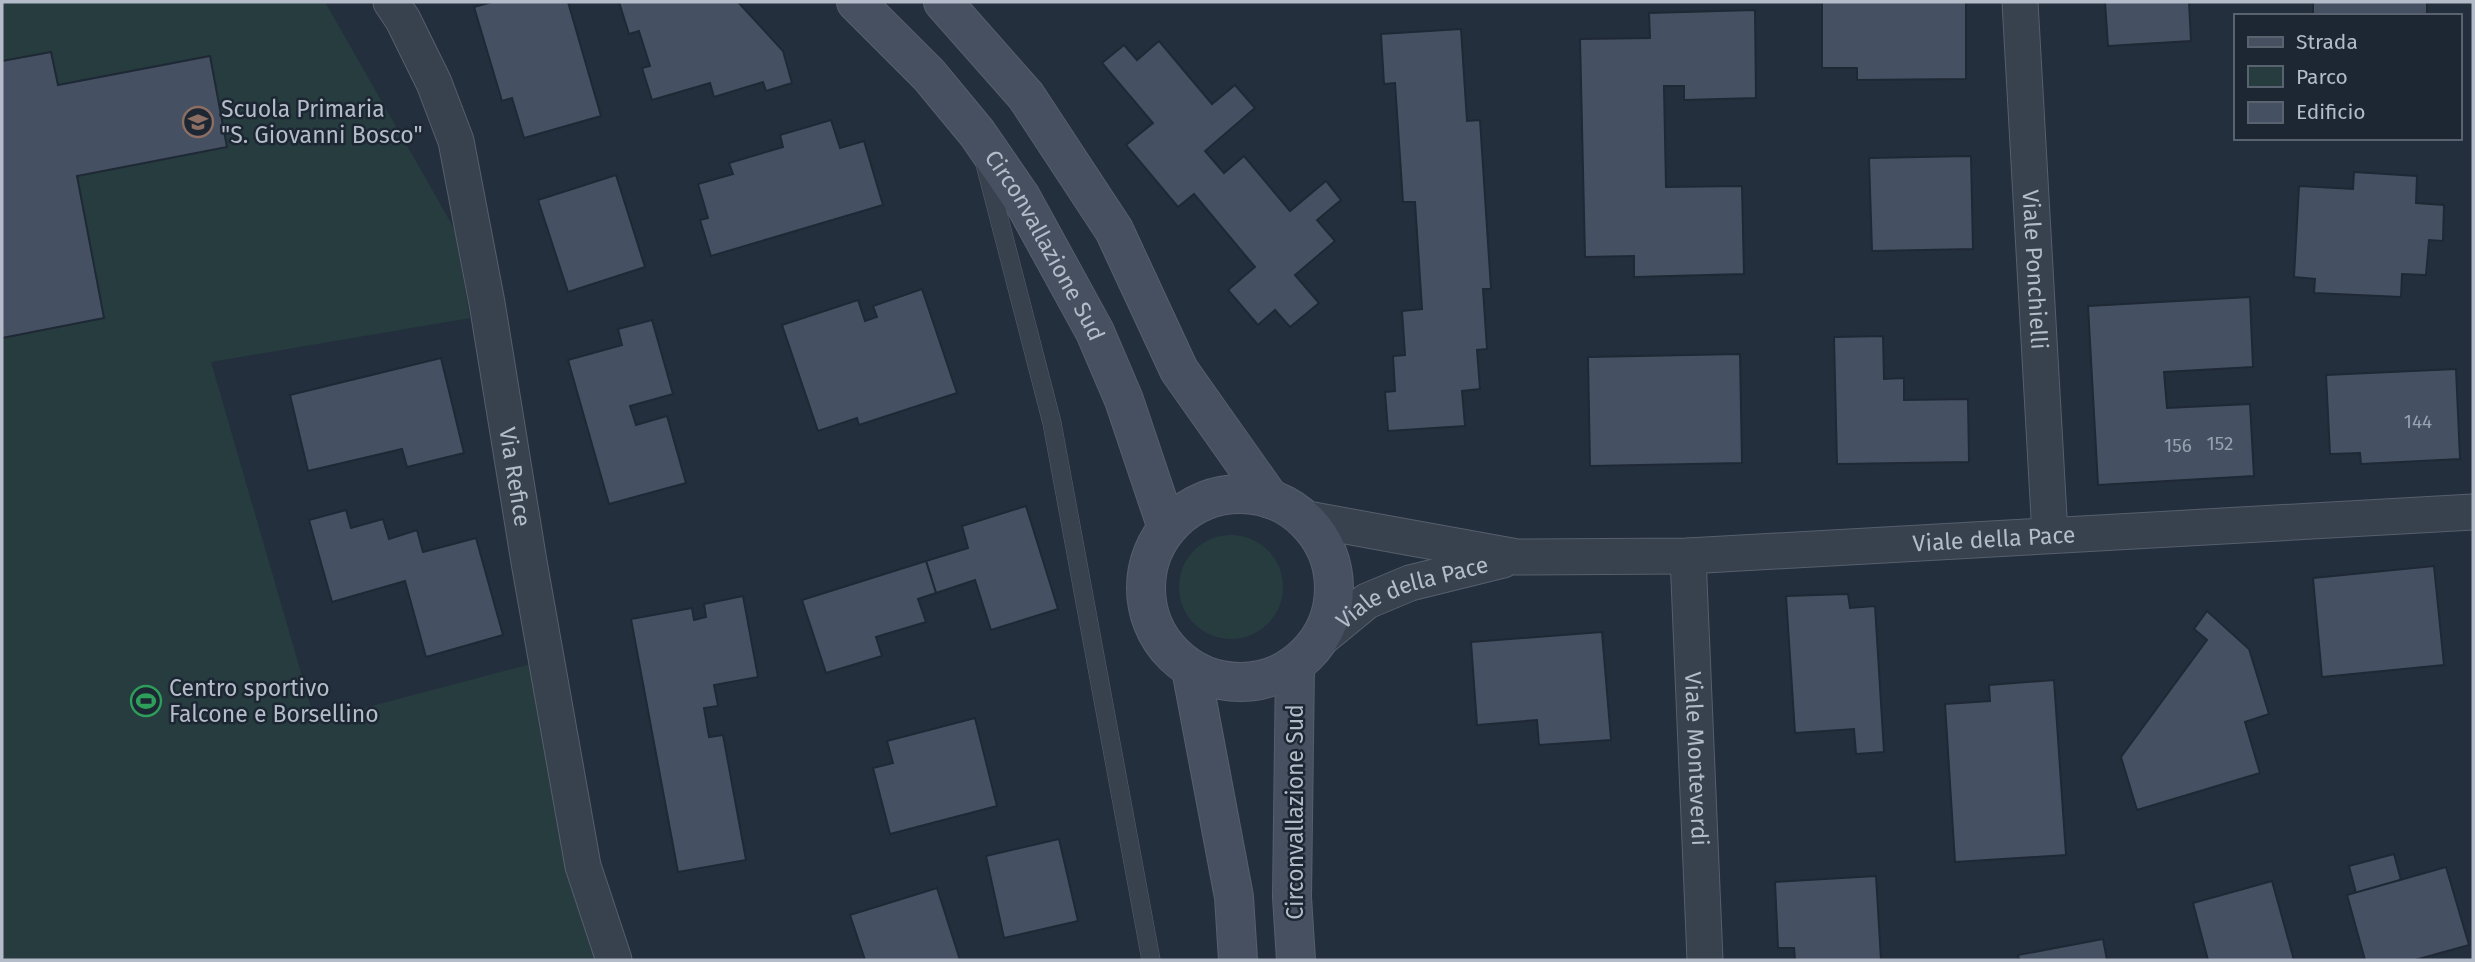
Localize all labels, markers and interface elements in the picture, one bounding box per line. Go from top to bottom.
legend [2234,14,2461,140]
text: Strada [2296,29,2358,55]
text: Parco [2296,64,2348,90]
place label: Scuola Primaria "S. Giovanni Bosco" [221,95,423,149]
text: Edificio [2296,99,2366,125]
school or university icon: Scuola Primaria "S. Giovanni Bosco" [181,105,215,139]
street label: Circonvallazione Sud [979,144,1111,345]
street label: Viale Ponchielli [2017,189,2054,350]
house number: 144 [2404,410,2432,433]
street label: Via Refice [493,425,537,529]
house number: 152 [2207,432,2233,455]
house number: 156 [2164,434,2192,457]
street label: Viale della Pace [1912,520,2076,557]
street label: Viale della Pace [1330,550,1491,635]
street label: Viale Monteverdi [1679,671,1714,847]
place label: Centro sportivo Falcone e Borsellino [169,674,379,728]
sports icon: Centro sportivo Falcone e Borsellino [129,684,163,718]
street label: Circonvallazione Sud [1281,704,1309,920]

